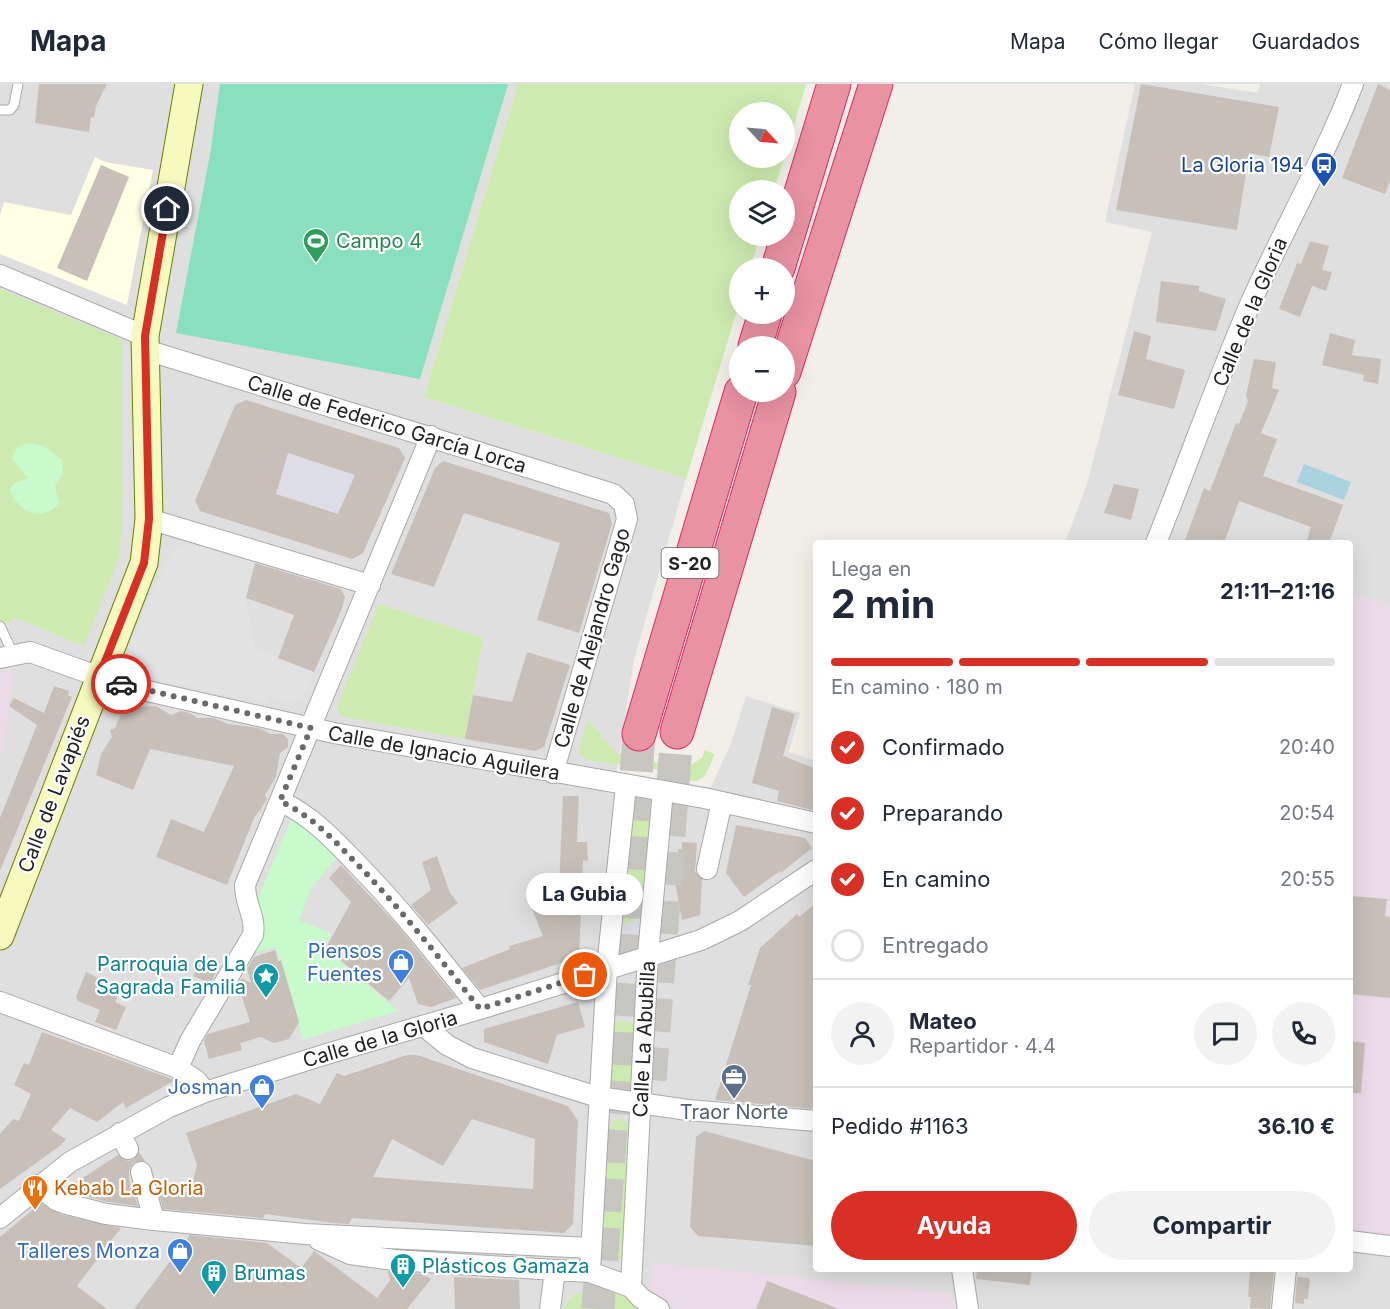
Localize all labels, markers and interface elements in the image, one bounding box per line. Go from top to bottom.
text: Mapa [30,24,107,58]
text: Mapa [1010,29,1066,54]
text: Cómo llegar [1099,29,1218,54]
text: Guardados [1251,29,1360,54]
north arrow [729,102,795,168]
map controls [729,102,795,402]
bus stop icon: La Gloria 194 [1309,150,1339,188]
place label: La Gloria 194 [1181,153,1304,177]
button: layers [729,180,795,246]
pin [141,183,192,234]
icon: home [150,192,183,225]
sports icon: Campo 4 [301,226,331,264]
place label: Campo 4 [336,229,422,253]
street label: Calle de la Gloria [1208,234,1292,390]
button: + [729,258,795,324]
button: − [729,336,795,402]
street label: Calle de Federico García Lorca [245,370,529,478]
street label: Calle de Alejandro Gago [549,525,635,751]
road number: S-20 [662,548,718,578]
text: Llega en [831,557,911,581]
text: 21:11–21:16 [1220,578,1335,604]
text: 2 min [831,580,935,627]
courier [91,654,151,714]
icon: car [105,668,138,701]
text: En camino · 180 m [831,675,1003,699]
street label: Calle de Lavapiés [13,712,95,876]
street label: Calle de Ignacio Aguilera [326,721,562,785]
icon: check [831,731,864,764]
text: Confirmado [882,734,1005,760]
text: 20:40 [1279,735,1335,759]
icon: check [831,797,864,830]
text: Preparando [882,800,1003,826]
text: 20:54 [1279,801,1335,825]
icon: check [831,863,864,896]
text: En camino [882,866,990,892]
text: 20:55 [1280,867,1335,891]
callout: La Gubia [526,873,644,915]
text: La Gubia [542,882,627,906]
text: Entregado [882,932,989,958]
place label: Piensos Fuentes [307,939,382,986]
shop icon: Piensos Fuentes [386,947,416,985]
pin [559,949,610,1000]
place label: Parroquia de La Sagrada Familia [96,952,246,999]
icon: bag [568,958,601,991]
street label: Calle La Abubilla [628,960,660,1118]
place icon: Parroquia de La Sagrada Familia [251,961,281,999]
button: person [831,1002,894,1065]
button: chat [1194,1002,1257,1065]
button: phone [1272,1002,1335,1065]
street label: Calle de la Gloria [300,1005,460,1073]
text: Mateo [909,1008,977,1034]
text: Repartidor · 4.4 [909,1034,1056,1058]
office icon: Traor Norte [719,1062,749,1100]
shop icon: Josman [247,1072,277,1110]
place label: Josman [167,1075,242,1099]
place label: Traor Norte [680,1100,788,1124]
text: Pedido #1163 [831,1113,968,1139]
text: 36.10 € [1257,1113,1335,1139]
restaurant icon: Kebab La Gloria [20,1173,50,1211]
place label: Kebab La Gloria [54,1176,204,1200]
button: Ayuda [831,1191,1077,1260]
button: Compartir [1089,1191,1335,1260]
shop icon: Talleres Monza [165,1236,195,1274]
place label: Talleres Monza [17,1239,160,1263]
building icon: Plásticos Gamaza [388,1251,418,1289]
place label: Plásticos Gamaza [422,1254,590,1278]
building icon: Brumas [199,1258,229,1296]
place label: Brumas [234,1261,306,1285]

